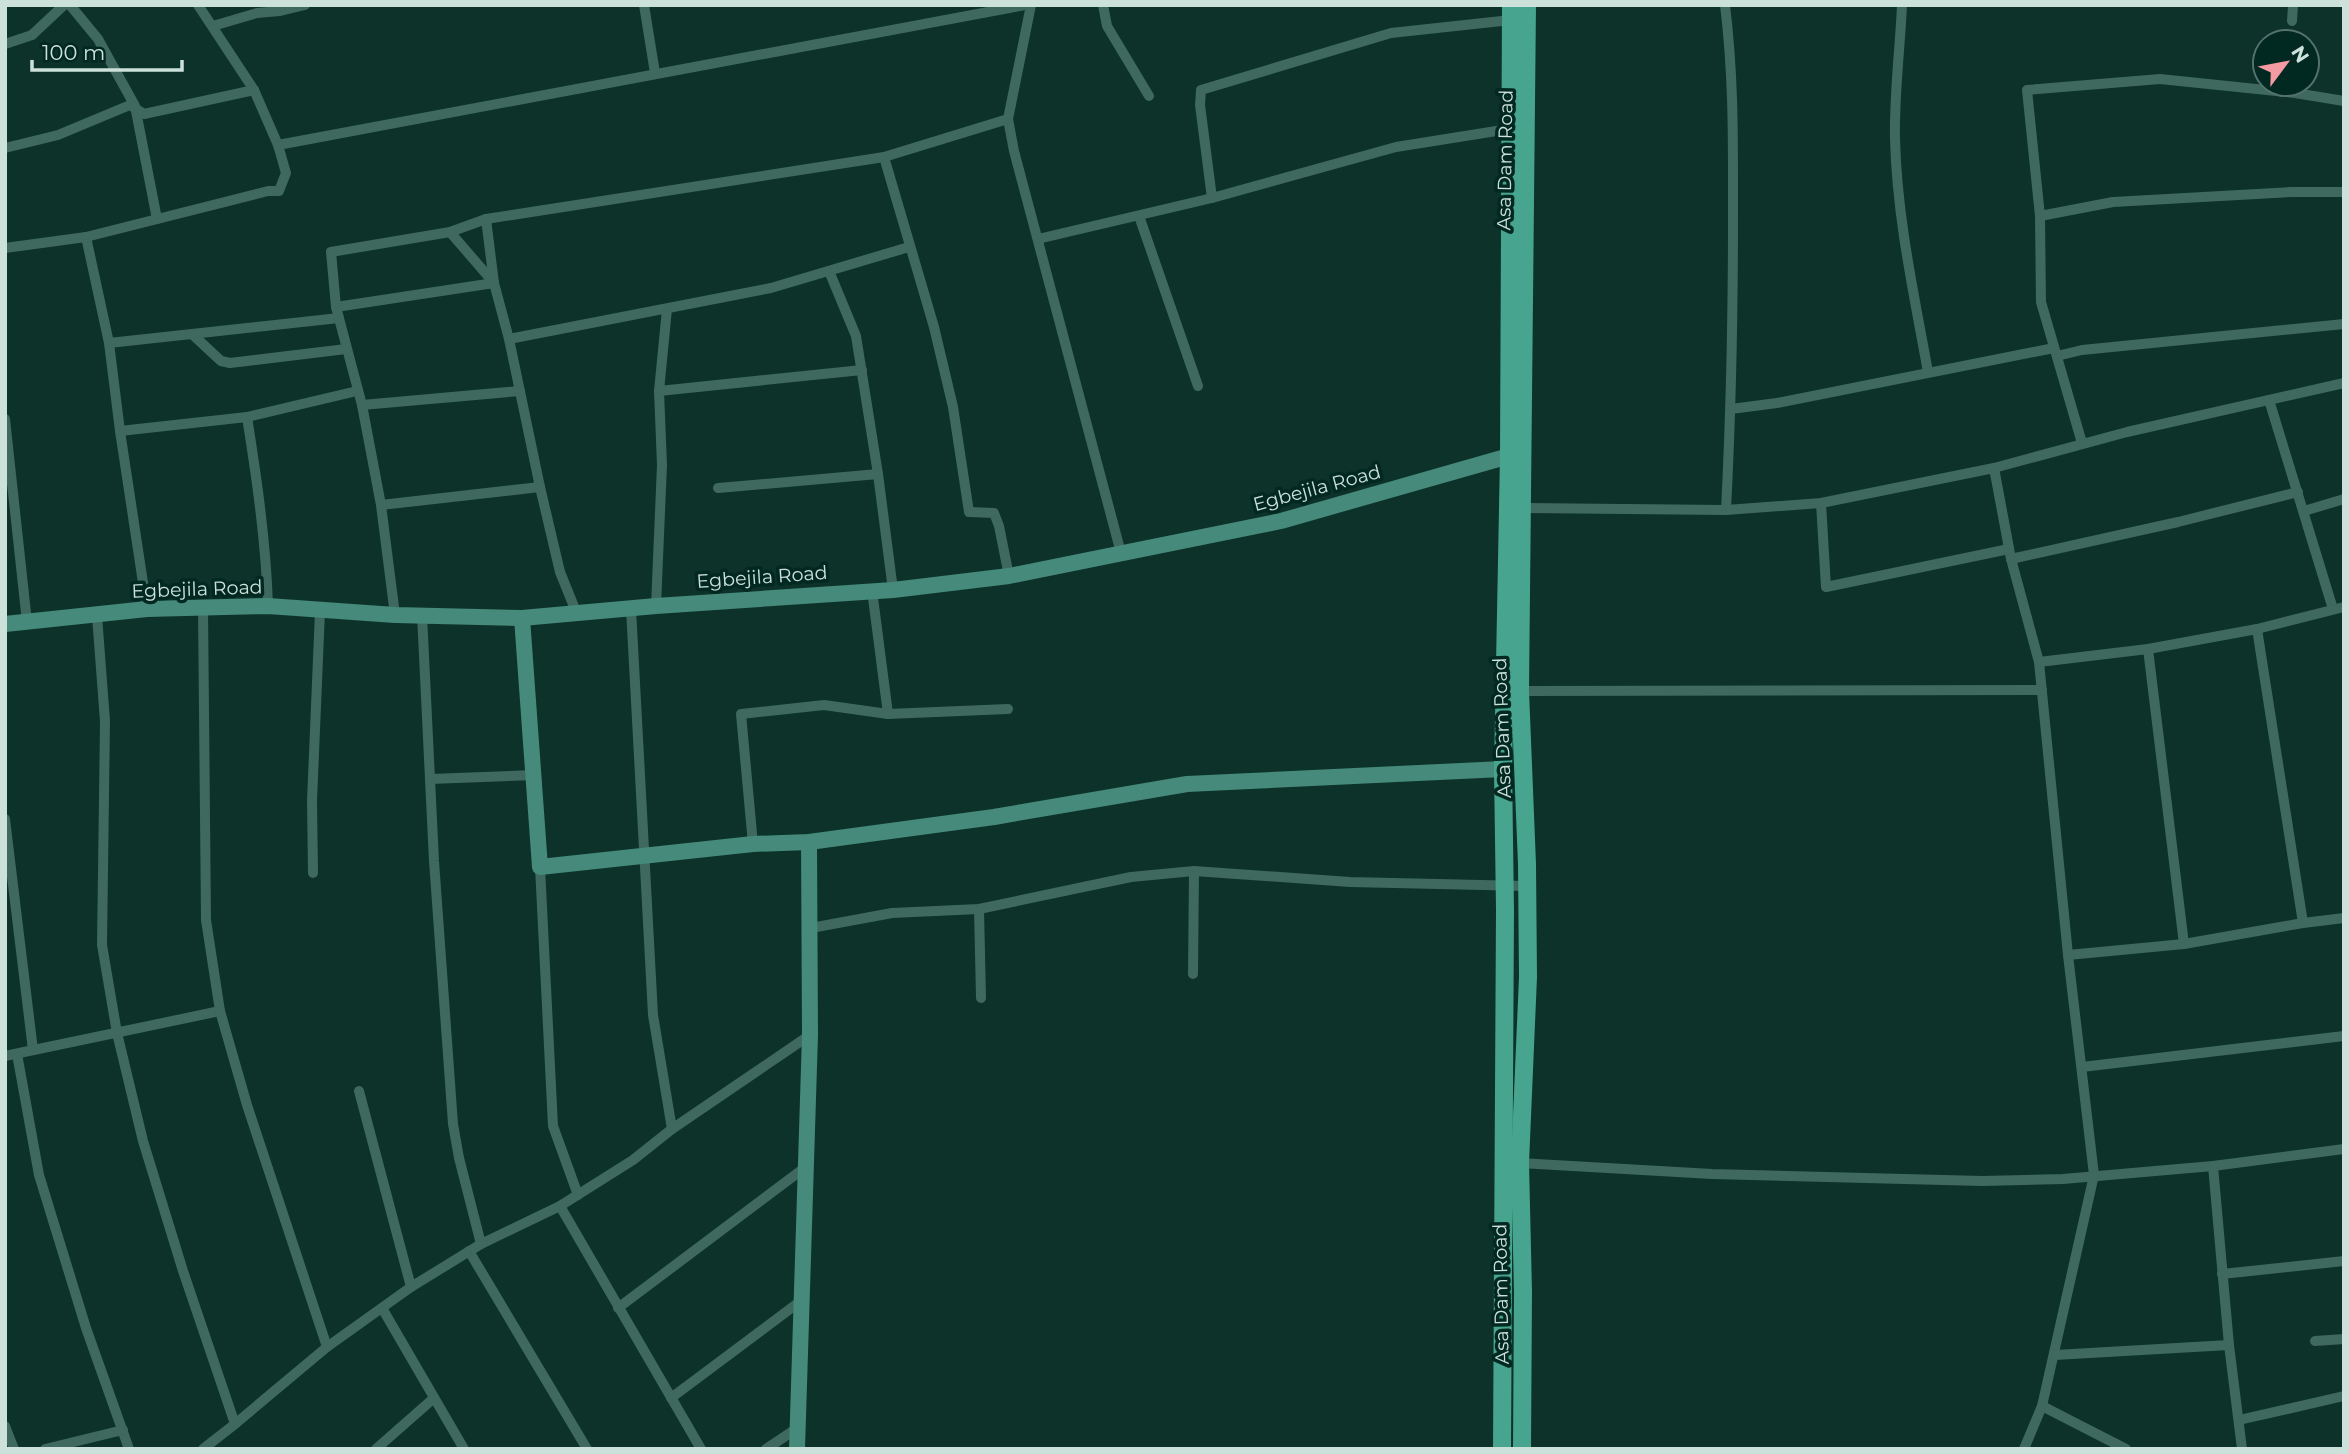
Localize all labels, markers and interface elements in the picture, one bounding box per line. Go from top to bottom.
scale bar [32,28,182,72]
north arrow [2251,28,2321,98]
text: 100 m [42,40,105,65]
text: N [2286,42,2314,67]
street label: Asa Dam Road [1492,89,1518,231]
street label: Egbejila Road [1251,460,1383,516]
street label: Egbejila Road [696,561,828,593]
street label: Egbejila Road [131,575,263,603]
street label: Asa Dam Road [1488,657,1516,799]
street label: Asa Dam Road [1488,1223,1514,1365]

